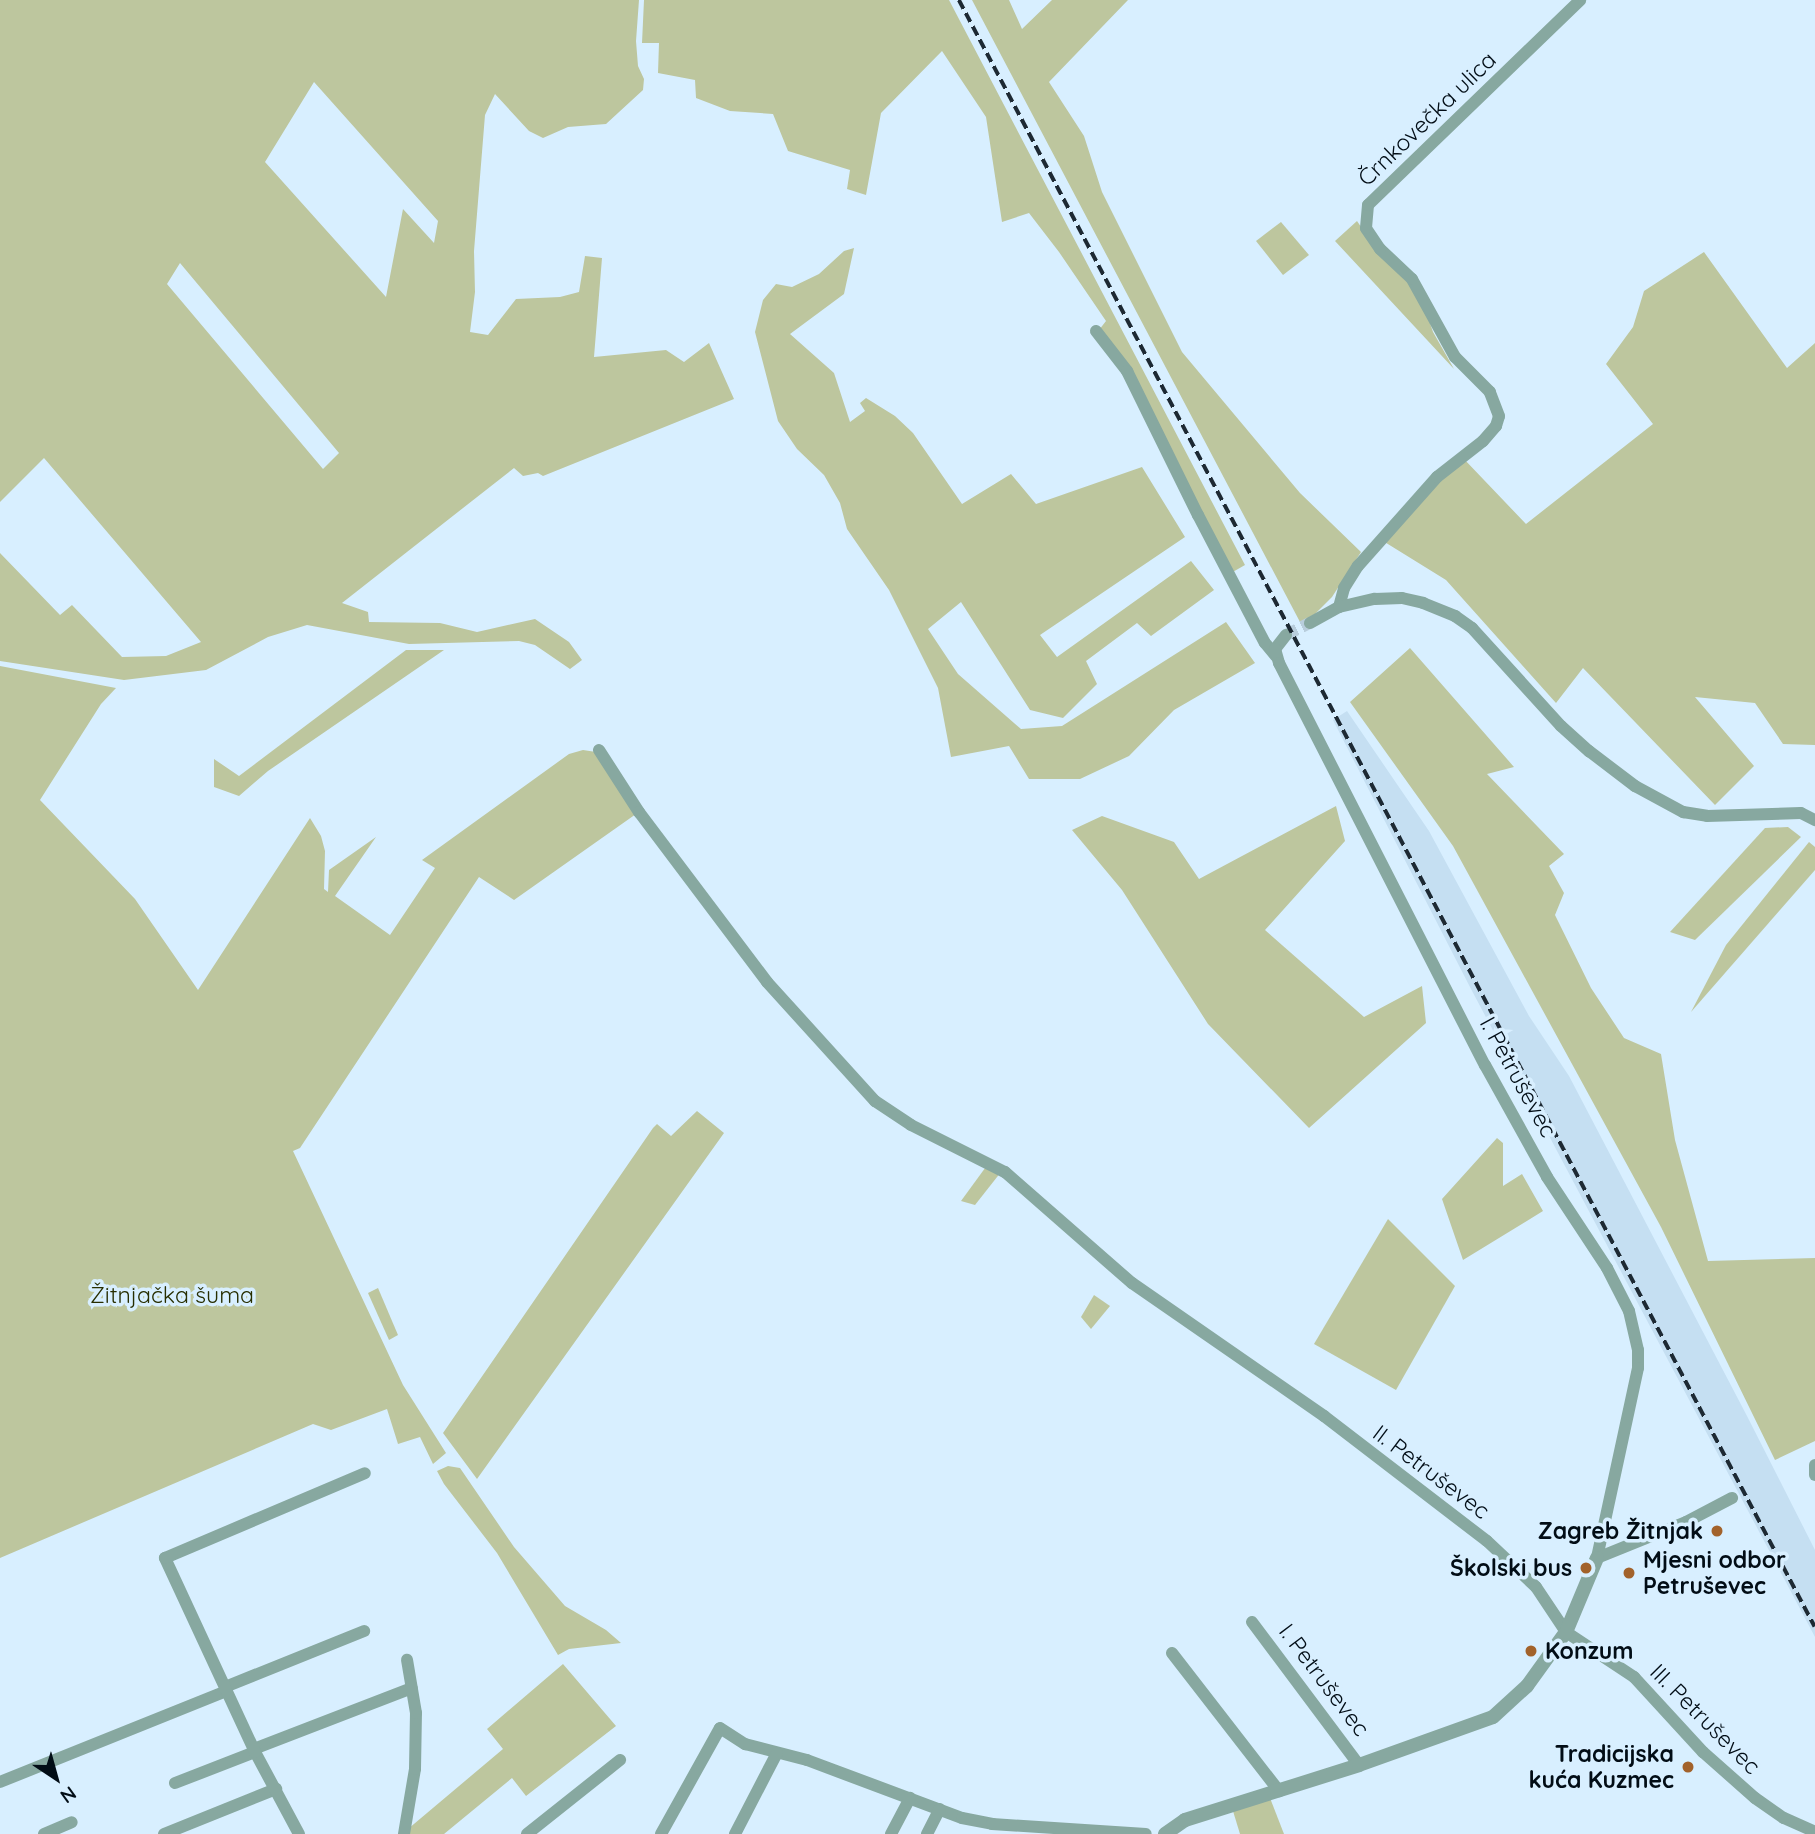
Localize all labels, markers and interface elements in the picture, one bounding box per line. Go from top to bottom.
street label: Črnkovečka ulica [1352,46,1502,192]
street label: I. Petruševec [1474,1012,1562,1142]
park label: Žitnjačka šuma [90,1281,254,1309]
street label: II. Petruševec [1367,1419,1495,1525]
place label: Zagreb Žitnjak [1538,1517,1703,1545]
marker: Zagreb Žitnjak [1709,1523,1725,1539]
place label: Mjesni odbor Petruševec [1643,1546,1786,1600]
place label: Školski bus [1450,1554,1572,1582]
marker: Školski bus [1578,1560,1594,1576]
marker: Mjesni odbor Petruševec [1621,1565,1637,1581]
street label: I. Petruševec [1273,1619,1375,1741]
place label: Konzum [1545,1637,1633,1665]
marker: Konzum [1523,1643,1539,1659]
street label: III. Petruševec [1644,1658,1766,1780]
place label: Tradicijska kuća Kuzmec [1529,1740,1674,1794]
north arrow [21,1743,91,1813]
marker: Tradicijska kuća Kuzmec [1680,1759,1696,1775]
text: N [56,1781,81,1809]

